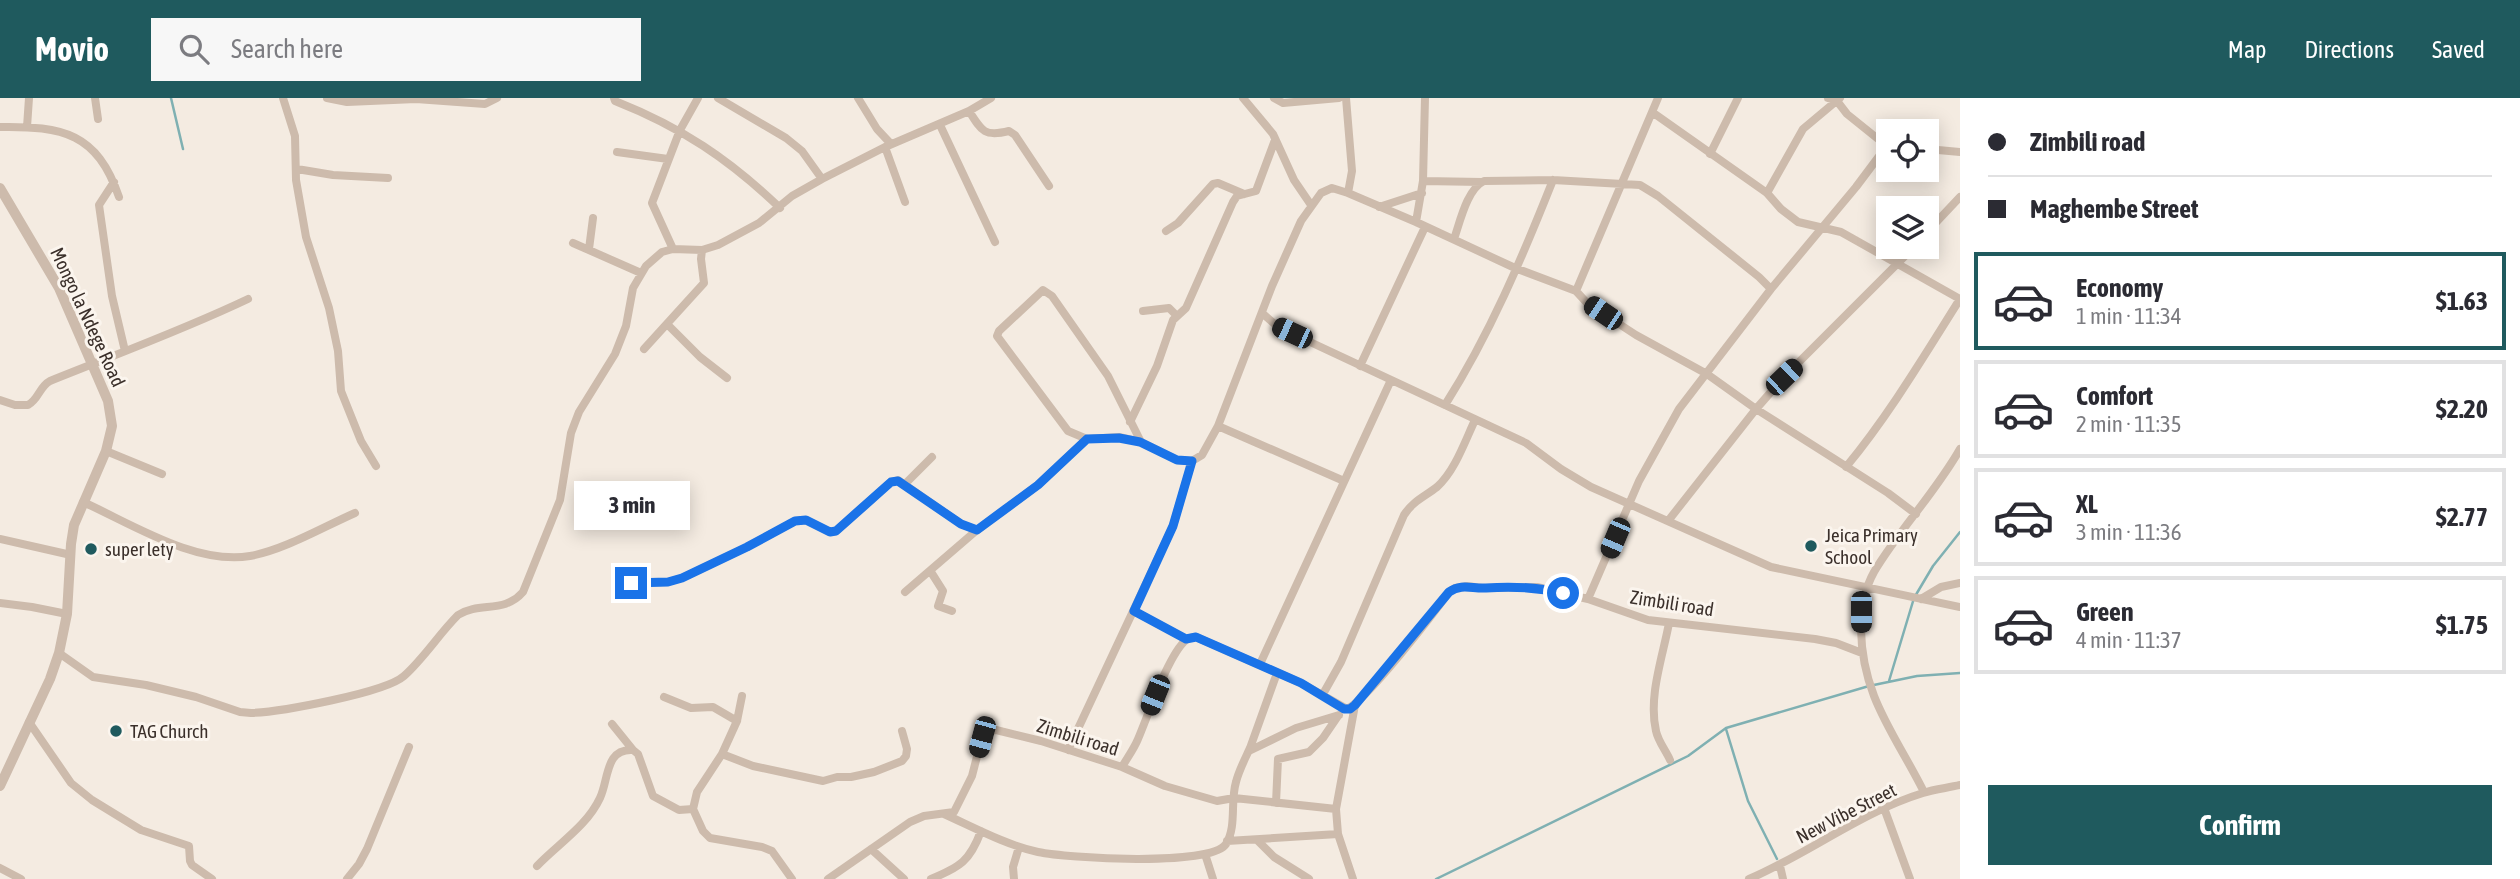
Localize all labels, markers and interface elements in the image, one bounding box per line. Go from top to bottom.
search box [151,18,641,81]
text: Movio [35,30,109,68]
icon: search [175,30,213,68]
text: Search here [231,34,343,64]
text: Map [2228,36,2266,63]
text: Directions [2304,36,2394,63]
text: Saved [2432,36,2485,63]
map controls [1876,119,1939,259]
button: locate [1876,119,1939,182]
text: Zimbili road [2030,127,2145,157]
text: Maghembe Street [2030,194,2199,224]
button: layers [1876,196,1939,259]
street label: Mongo la Ndege Road [46,244,130,390]
icon: car [1992,270,2055,333]
text: Economy [2076,273,2163,303]
text: $1.63 [2436,286,2488,316]
car [1580,293,1627,333]
text: 1 min · 11:34 [2076,303,2182,329]
car [1269,315,1316,351]
car [1762,355,1807,399]
icon: car [1992,378,2055,441]
text: Comfort [2076,381,2153,411]
text: $2.20 [2436,394,2488,424]
text: 2 min · 11:35 [2076,411,2182,437]
callout: 3 min [573,482,689,531]
icon: car [1992,486,2055,549]
text: XL [2076,489,2098,519]
text: 3 min [609,492,655,518]
text: $2.77 [2436,502,2488,532]
car [1598,515,1633,561]
text: 3 min · 11:36 [2076,519,2182,545]
place label: Jeica Primary School [1825,524,1918,568]
place label: super lety [105,538,174,560]
marker: Jeica Primary School [1803,538,1819,554]
marker: super lety [83,541,99,557]
route end [615,567,647,599]
route start [1547,577,1579,609]
street label: Zimbili road [1629,586,1715,620]
car [1851,591,1872,633]
icon: car [1992,594,2055,657]
text: Green [2076,597,2134,627]
text: $1.75 [2436,610,2488,640]
text: 4 min · 11:37 [2076,627,2182,653]
car [1138,672,1173,718]
car [967,714,998,760]
street label: Zimbili road [1034,714,1122,760]
place label: TAG Church [130,720,208,742]
marker: TAG Church [108,723,124,739]
street label: New Vibe Street [1792,778,1900,848]
button: Confirm [1988,785,2492,865]

